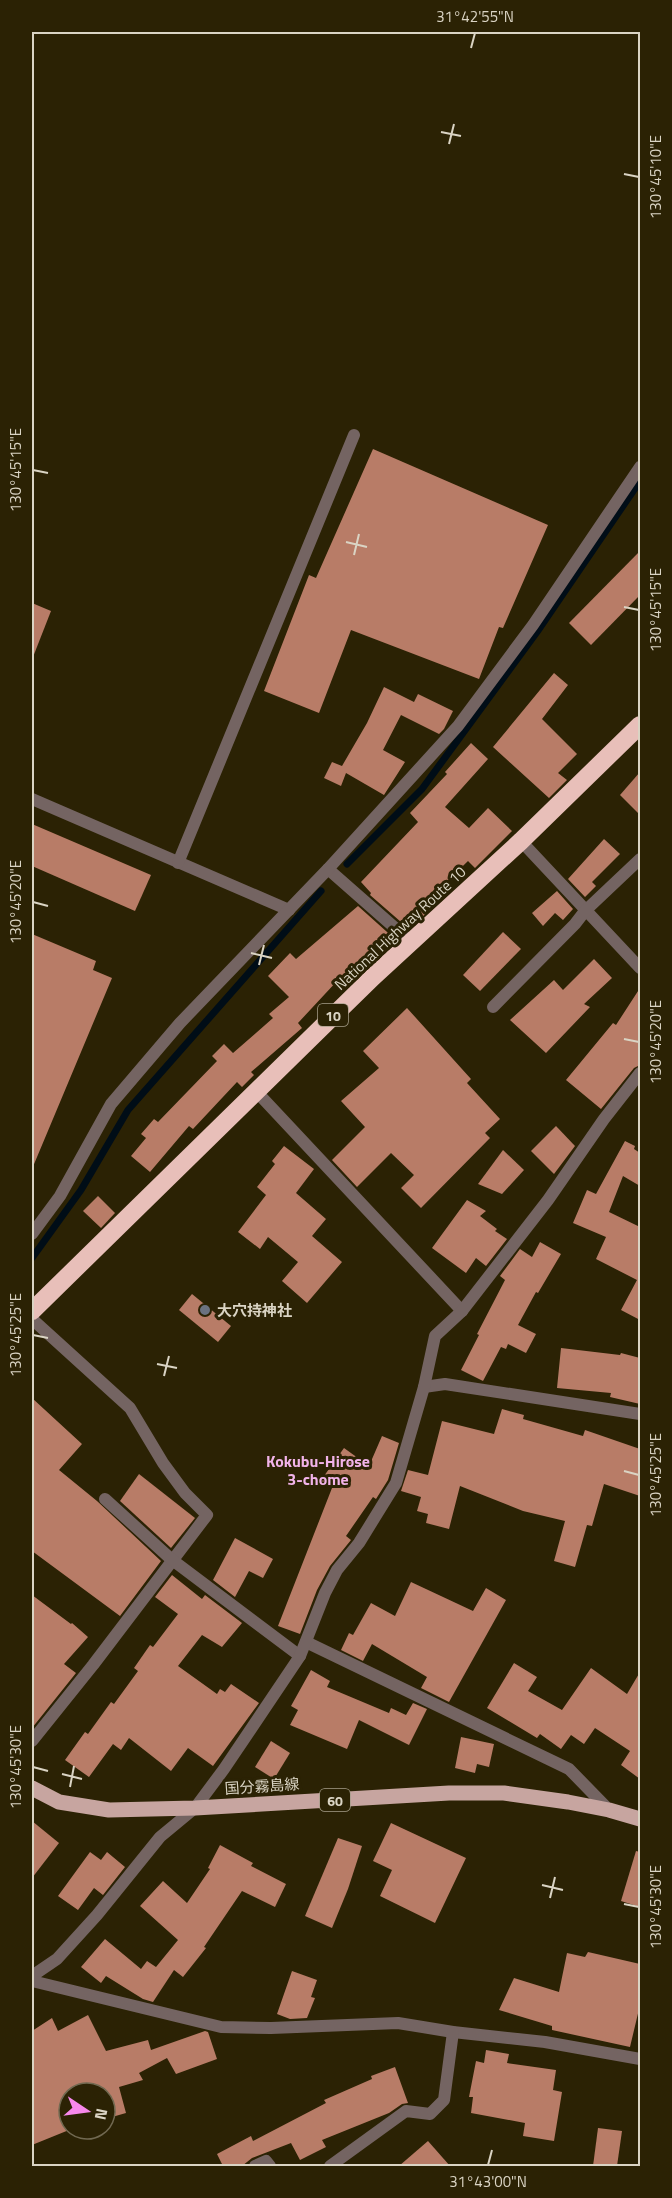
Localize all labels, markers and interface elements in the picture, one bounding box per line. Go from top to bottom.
text: 31°42'55"N [436,5,514,28]
text: 130°45'10"E [644,135,667,219]
text: 130°45'15"E [4,428,27,512]
text: 130°45'15"E [644,568,667,652]
text: 130°45'20"E [4,860,27,944]
street label: National Highway Route 10 [329,861,471,995]
text: 130°45'20"E [644,1000,667,1084]
road number: 10 [318,1004,348,1026]
text: 130°45'25"E [4,1293,27,1377]
place label: 大穴持神社 [217,1299,292,1322]
marker: 大穴持神社 [198,1303,212,1317]
text: 130°45'25"E [644,1433,667,1517]
district label: Kokubu-Hirose 3-chome [266,1449,370,1491]
text: 130°45'30"E [4,1725,27,1809]
street label: 国分霧島線 [224,1772,300,1800]
road number: 60 [320,1789,350,1811]
text: 130°45'30"E [644,1865,667,1949]
north arrow [57,2081,117,2141]
text: N [89,2106,115,2122]
text: 31°43'00"N [449,2170,527,2193]

